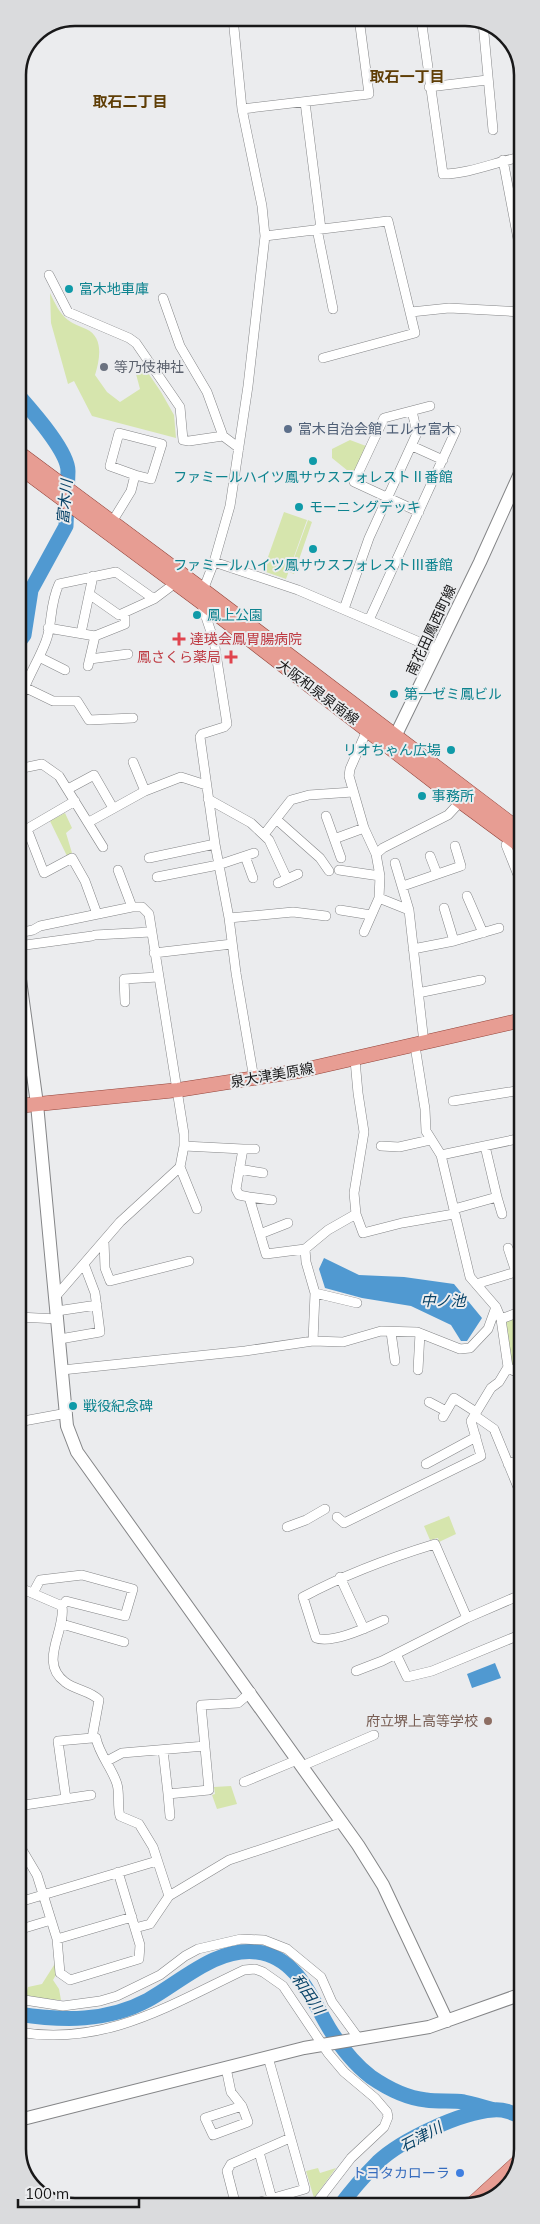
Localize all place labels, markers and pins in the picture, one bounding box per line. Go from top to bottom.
place label: 富木地車庫 [79,280,149,298]
marker: 富木地車庫 [63,283,75,295]
place label: 等乃伎神社 [114,358,184,376]
marker: 等乃伎神社 [98,361,110,373]
place label: 富木自治会館 エルセ富木 [298,420,456,438]
marker: 富木自治会館 エルセ富木 [282,423,294,435]
marker: ファミールハイツ鳳サウスフォレストⅡ番館 [307,455,319,467]
place label: ファミールハイツ鳳サウスフォレストⅡ番館 [173,468,453,486]
place label: モーニングデッキ [309,498,421,516]
marker: モーニングデッキ [293,501,305,513]
marker: ファミールハイツ鳳サウスフォレストⅢ番館 [307,543,319,555]
place label: ファミールハイツ鳳サウスフォレストⅢ番館 [173,556,453,574]
place label: 鳳上公園 [207,606,263,624]
marker: 鳳上公園 [191,609,203,621]
place label: 達瑛会鳳胃腸病院 [190,630,302,648]
marker: 達瑛会鳳胃腸病院 [172,632,186,646]
place label: 鳳さくら薬局 [137,648,221,666]
marker: 鳳さくら薬局 [225,651,237,663]
place label: 第一ゼミ鳳ビル [404,685,502,703]
marker: 第一ゼミ鳳ビル [388,688,400,700]
place label: リオちゃん広場 [343,741,441,759]
marker: リオちゃん広場 [445,744,457,756]
place label: 事務所 [432,787,474,805]
marker: 事務所 [416,790,428,802]
place label: 戦役紀念碑 [83,1397,153,1415]
marker: 戦役紀念碑 [67,1400,79,1412]
place label: 府立堺上高等学校 [366,1712,478,1730]
marker: 府立堺上高等学校 [482,1715,494,1727]
place label: トヨタカローラ [352,2164,450,2182]
marker: トヨタカローラ [454,2167,466,2179]

